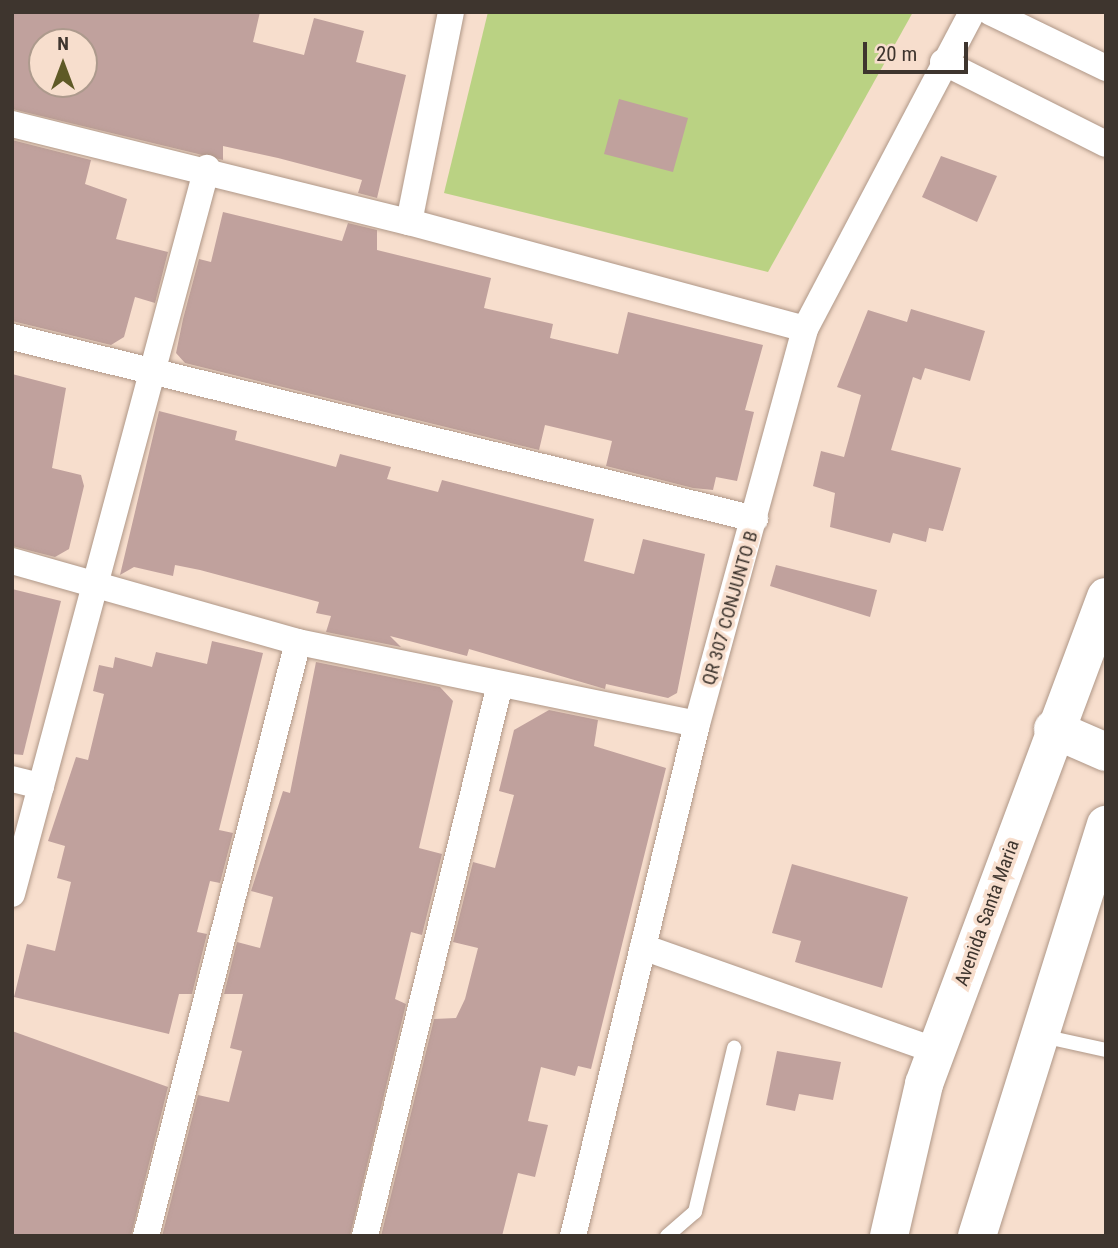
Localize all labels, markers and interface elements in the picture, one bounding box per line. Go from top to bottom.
north arrow [28,28,98,98]
scale bar [866,28,971,72]
text: N [57,32,69,55]
text: 20 m [876,42,917,66]
street label: QR 307 CONJUNTO B [697,528,763,688]
street label: Avenida Santa Maria [950,837,1024,989]

